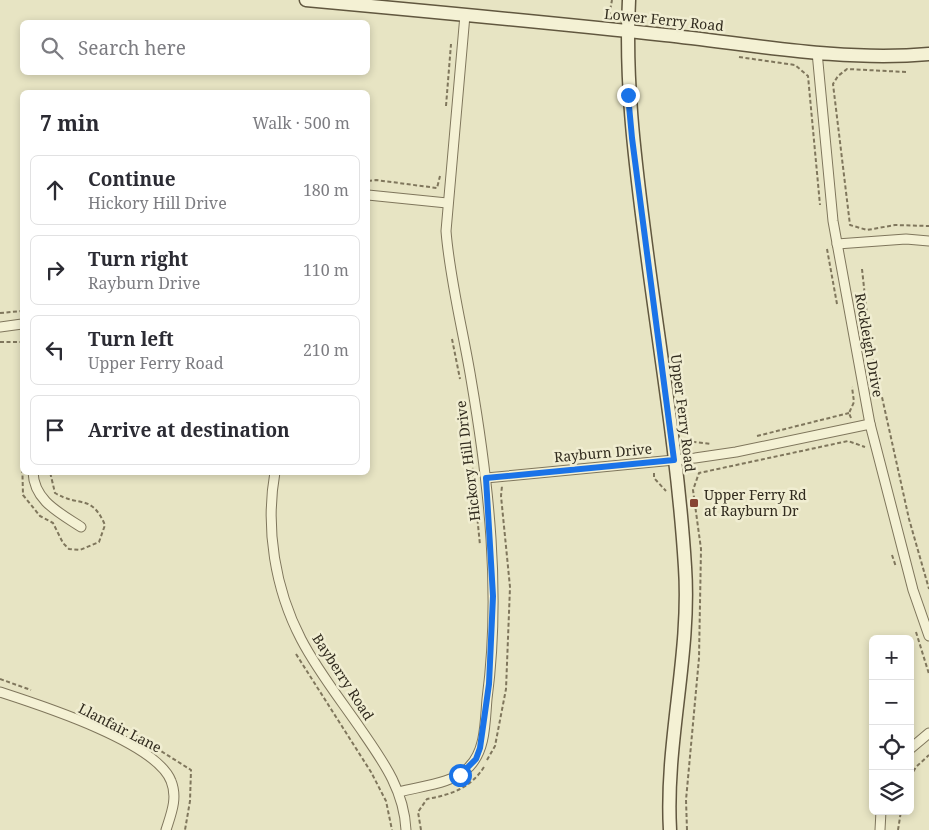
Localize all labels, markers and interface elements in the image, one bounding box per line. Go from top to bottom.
street label: Lower Ferry Road [603,4,725,35]
search box [20,20,370,75]
icon: search [38,34,66,62]
text: Search here [78,35,186,61]
route end [617,84,640,107]
text: 7 min [40,109,99,137]
text: Walk · 500 m [253,112,350,134]
text: Continue [88,166,176,192]
icon: ahead [41,176,69,204]
text: 180 m [303,179,349,201]
text: Hickory Hill Drive [88,192,227,214]
text: Turn right [88,246,188,272]
icon: right [41,256,69,284]
text: 110 m [303,259,349,281]
text: Rayburn Drive [88,272,200,294]
street label: Rockleigh Drive [851,291,888,399]
text: Turn left [88,326,174,352]
icon: left [41,336,69,364]
text: 210 m [303,339,349,361]
text: Upper Ferry Road [88,352,224,374]
street label: Upper Ferry Road [667,353,700,473]
street label: Hickory Hill Drive [451,400,484,522]
icon: arrive [41,416,69,444]
text: Arrive at destination [88,417,290,443]
street label: Rayburn Drive [553,439,653,466]
place label: Upper Ferry Rd at Rayburn Dr [704,485,807,520]
marker: Upper Ferry Rd at Rayburn Dr [688,497,700,509]
street label: Bayberry Road [308,630,379,724]
map controls [869,635,914,815]
button: + [869,635,914,680]
button: − [869,680,914,725]
street label: Llanfair Lane [75,698,165,757]
button: locate [869,725,914,770]
route start [449,764,472,787]
button: layers [869,770,914,815]

